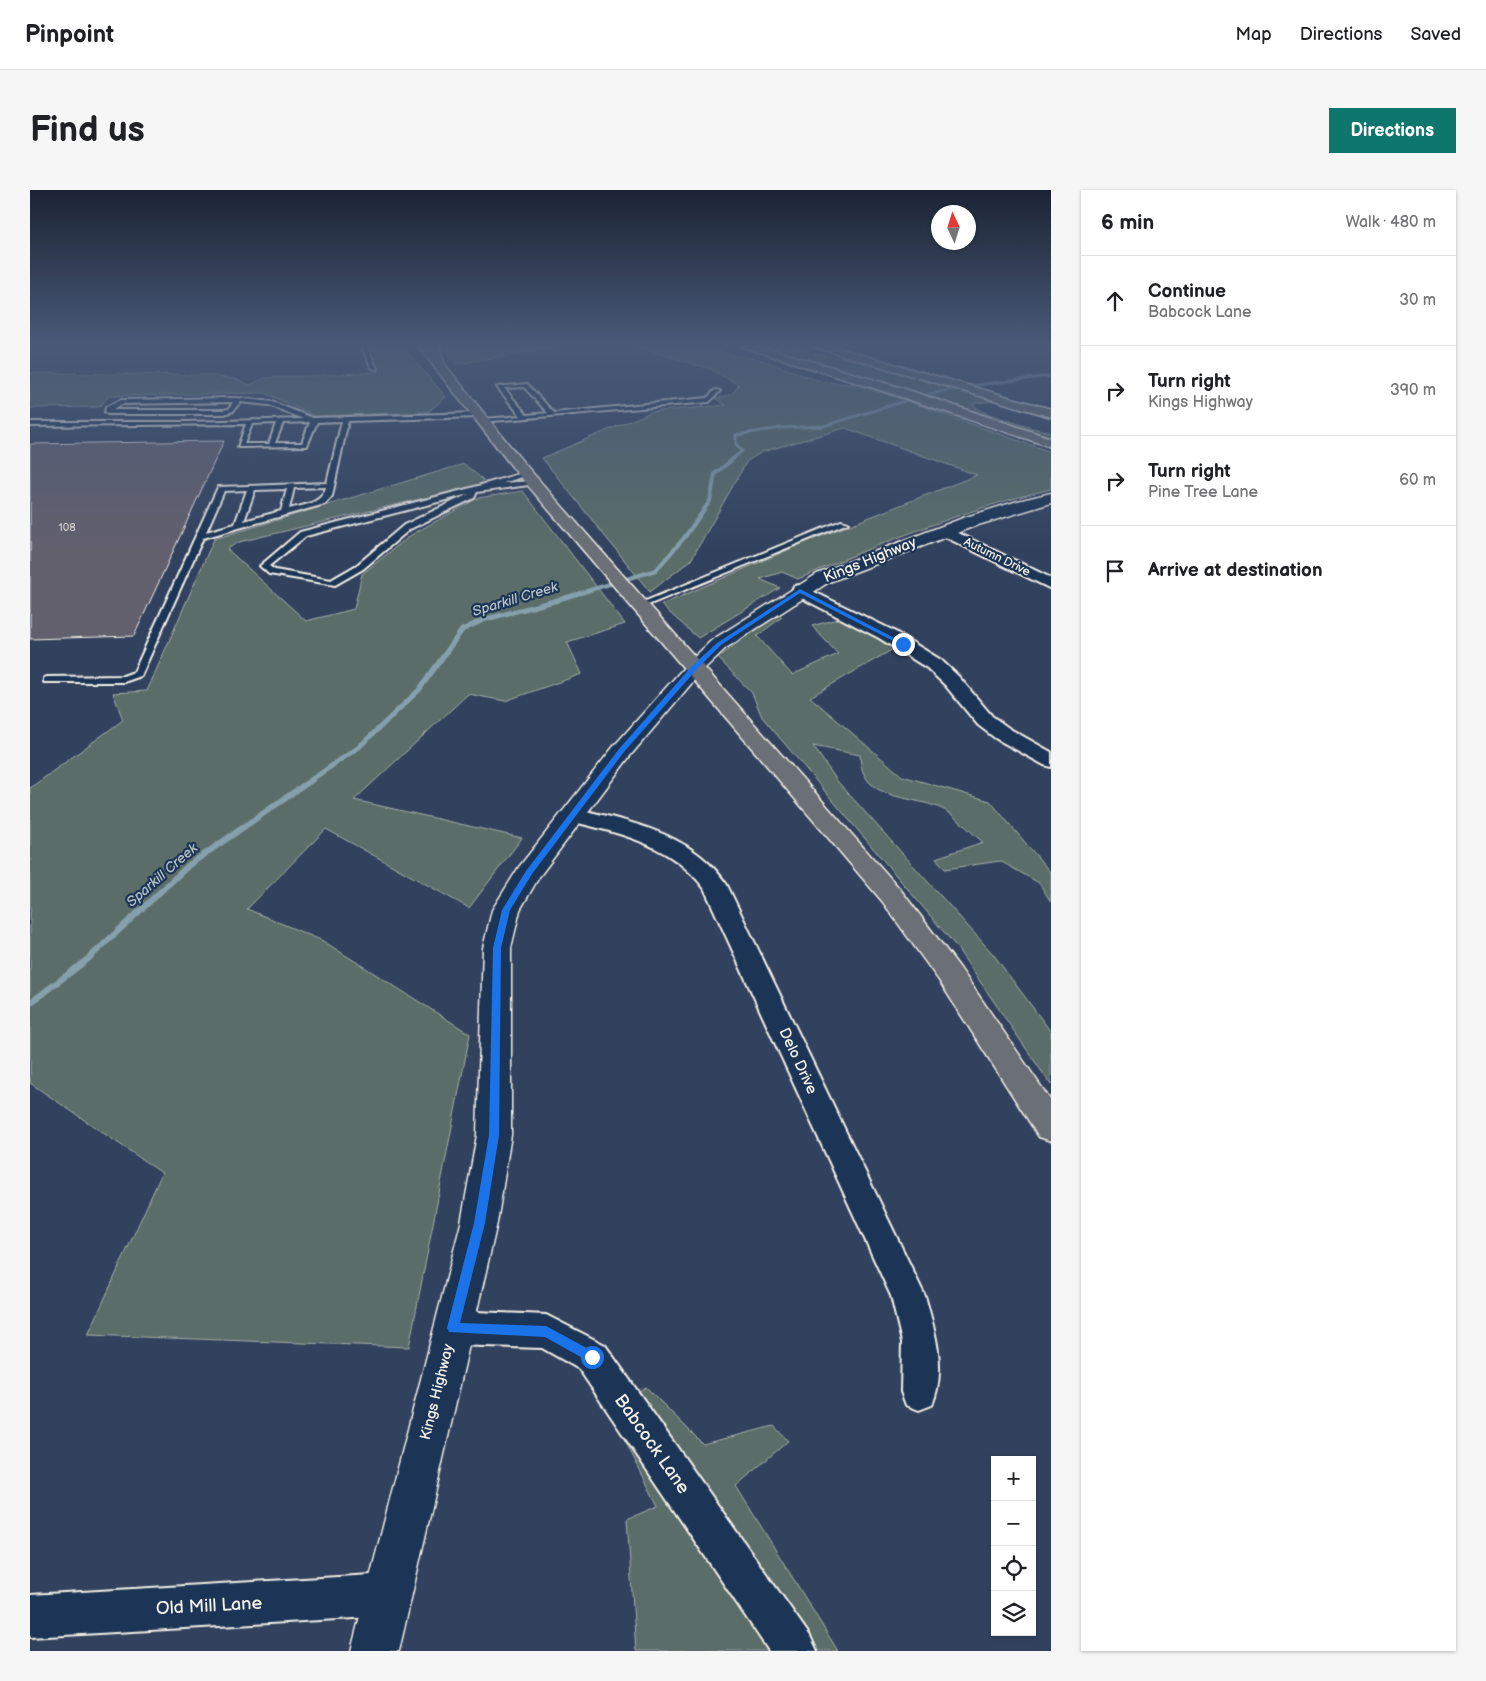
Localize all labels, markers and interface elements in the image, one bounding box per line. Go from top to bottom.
text: Pinpoint [25,20,114,49]
text: Map [1236,24,1272,45]
text: Directions [1300,24,1382,45]
text: Saved [1410,24,1461,45]
button: Directions [1329,108,1456,153]
text: Find us [30,109,145,152]
north arrow [931,205,976,250]
text: 6 min [1101,210,1154,235]
text: Walk · 480 m [1345,213,1436,232]
text: Continue [1148,280,1226,303]
icon: ahead [1101,287,1129,315]
text: 30 m [1399,291,1436,310]
text: Babcock Lane [1148,303,1252,322]
text: Turn right [1148,370,1231,393]
icon: right [1101,377,1129,405]
text: 390 m [1390,381,1436,400]
text: Kings Highway [1148,393,1253,412]
text: Turn right [1148,460,1231,483]
icon: right [1101,467,1129,495]
text: 60 m [1399,471,1436,490]
text: Pine Tree Lane [1148,483,1258,502]
house number: 108 [58,521,76,534]
street label: Kings Highway [821,533,919,587]
street label: Autumn Drive [961,534,1033,580]
icon: arrive [1101,557,1129,585]
text: Arrive at destination [1148,559,1323,582]
water label: Sparkill Creek [470,578,561,620]
route end [892,633,915,656]
water label: Sparkill Creek [123,839,202,910]
street label: Delo Drive [774,1025,822,1097]
street label: Kings Highway [416,1342,458,1442]
route start [581,1346,604,1369]
street label: Babcock Lane [610,1390,694,1498]
map controls [991,1456,1036,1636]
button: + [991,1456,1036,1501]
button: − [991,1501,1036,1546]
button: locate [991,1546,1036,1591]
button: layers [991,1591,1036,1636]
street label: Old Mill Lane [155,1593,263,1619]

